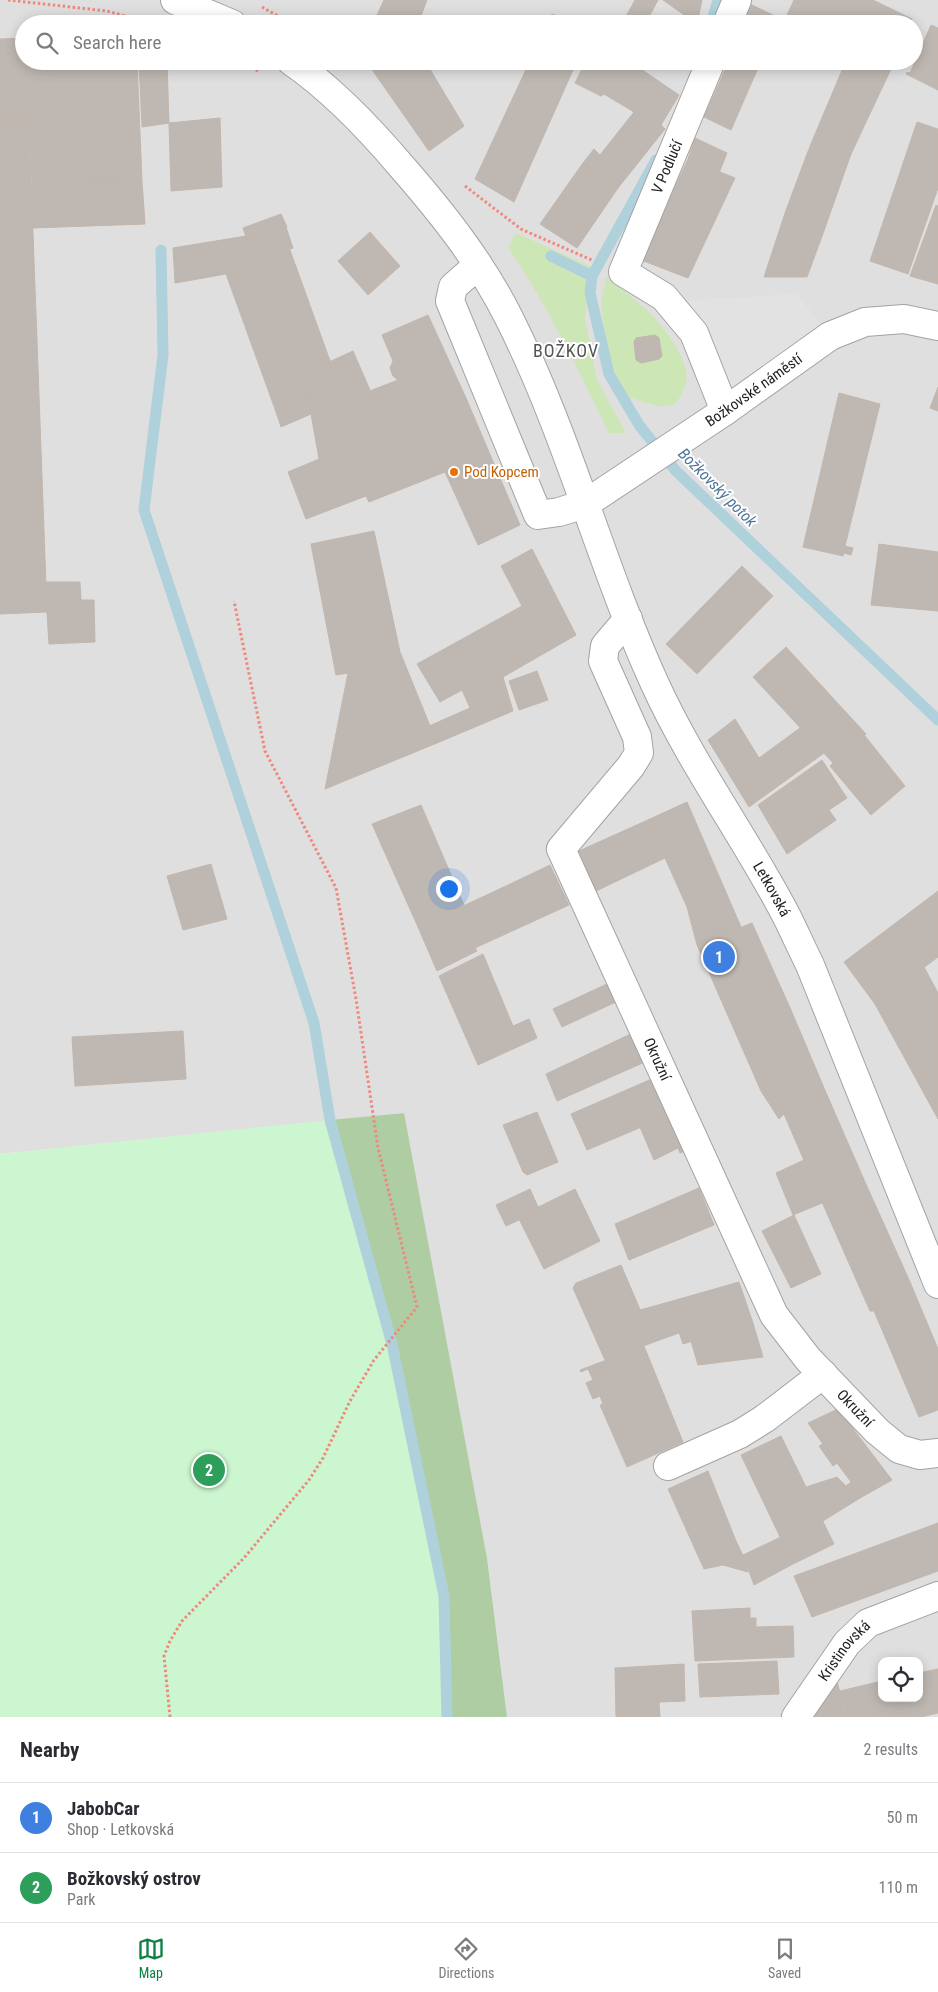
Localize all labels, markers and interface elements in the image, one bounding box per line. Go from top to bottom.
search box [15,15,923,70]
icon: search [33,29,61,57]
text: Search here [73,31,161,54]
street label: V Podlučí [648,136,687,196]
district label: BOŽKOV [533,340,599,361]
street label: Božkovské náměstí [702,349,807,430]
water label: Božkovský potok [674,444,762,531]
place label: Pod Kopcem [464,463,539,481]
marker: Pod Kopcem [448,466,460,478]
street label: Letkovská [749,859,794,920]
your location [436,876,462,902]
pin: 1 [703,938,735,976]
street label: Okružní [640,1035,675,1085]
street label: Okružní [833,1386,878,1432]
pin: 2 [193,1451,225,1489]
street label: Kristinovská [814,1617,874,1685]
map controls [878,1657,923,1702]
button: locate [878,1657,923,1702]
text: Nearby [20,1738,79,1762]
text: 2 results [863,1740,918,1759]
text: JabobCar [67,1797,140,1820]
text: 1 [32,1808,40,1827]
text: 50 m [886,1808,918,1827]
text: Shop · Letkovská [67,1820,174,1839]
text: Božkovský ostrov [67,1867,201,1890]
text: 2 [32,1878,40,1897]
text: 110 m [879,1878,918,1897]
text: Park [67,1890,96,1909]
tab: Map [137,1935,165,1981]
tab: Directions [438,1935,494,1981]
tab: Saved [768,1935,801,1981]

